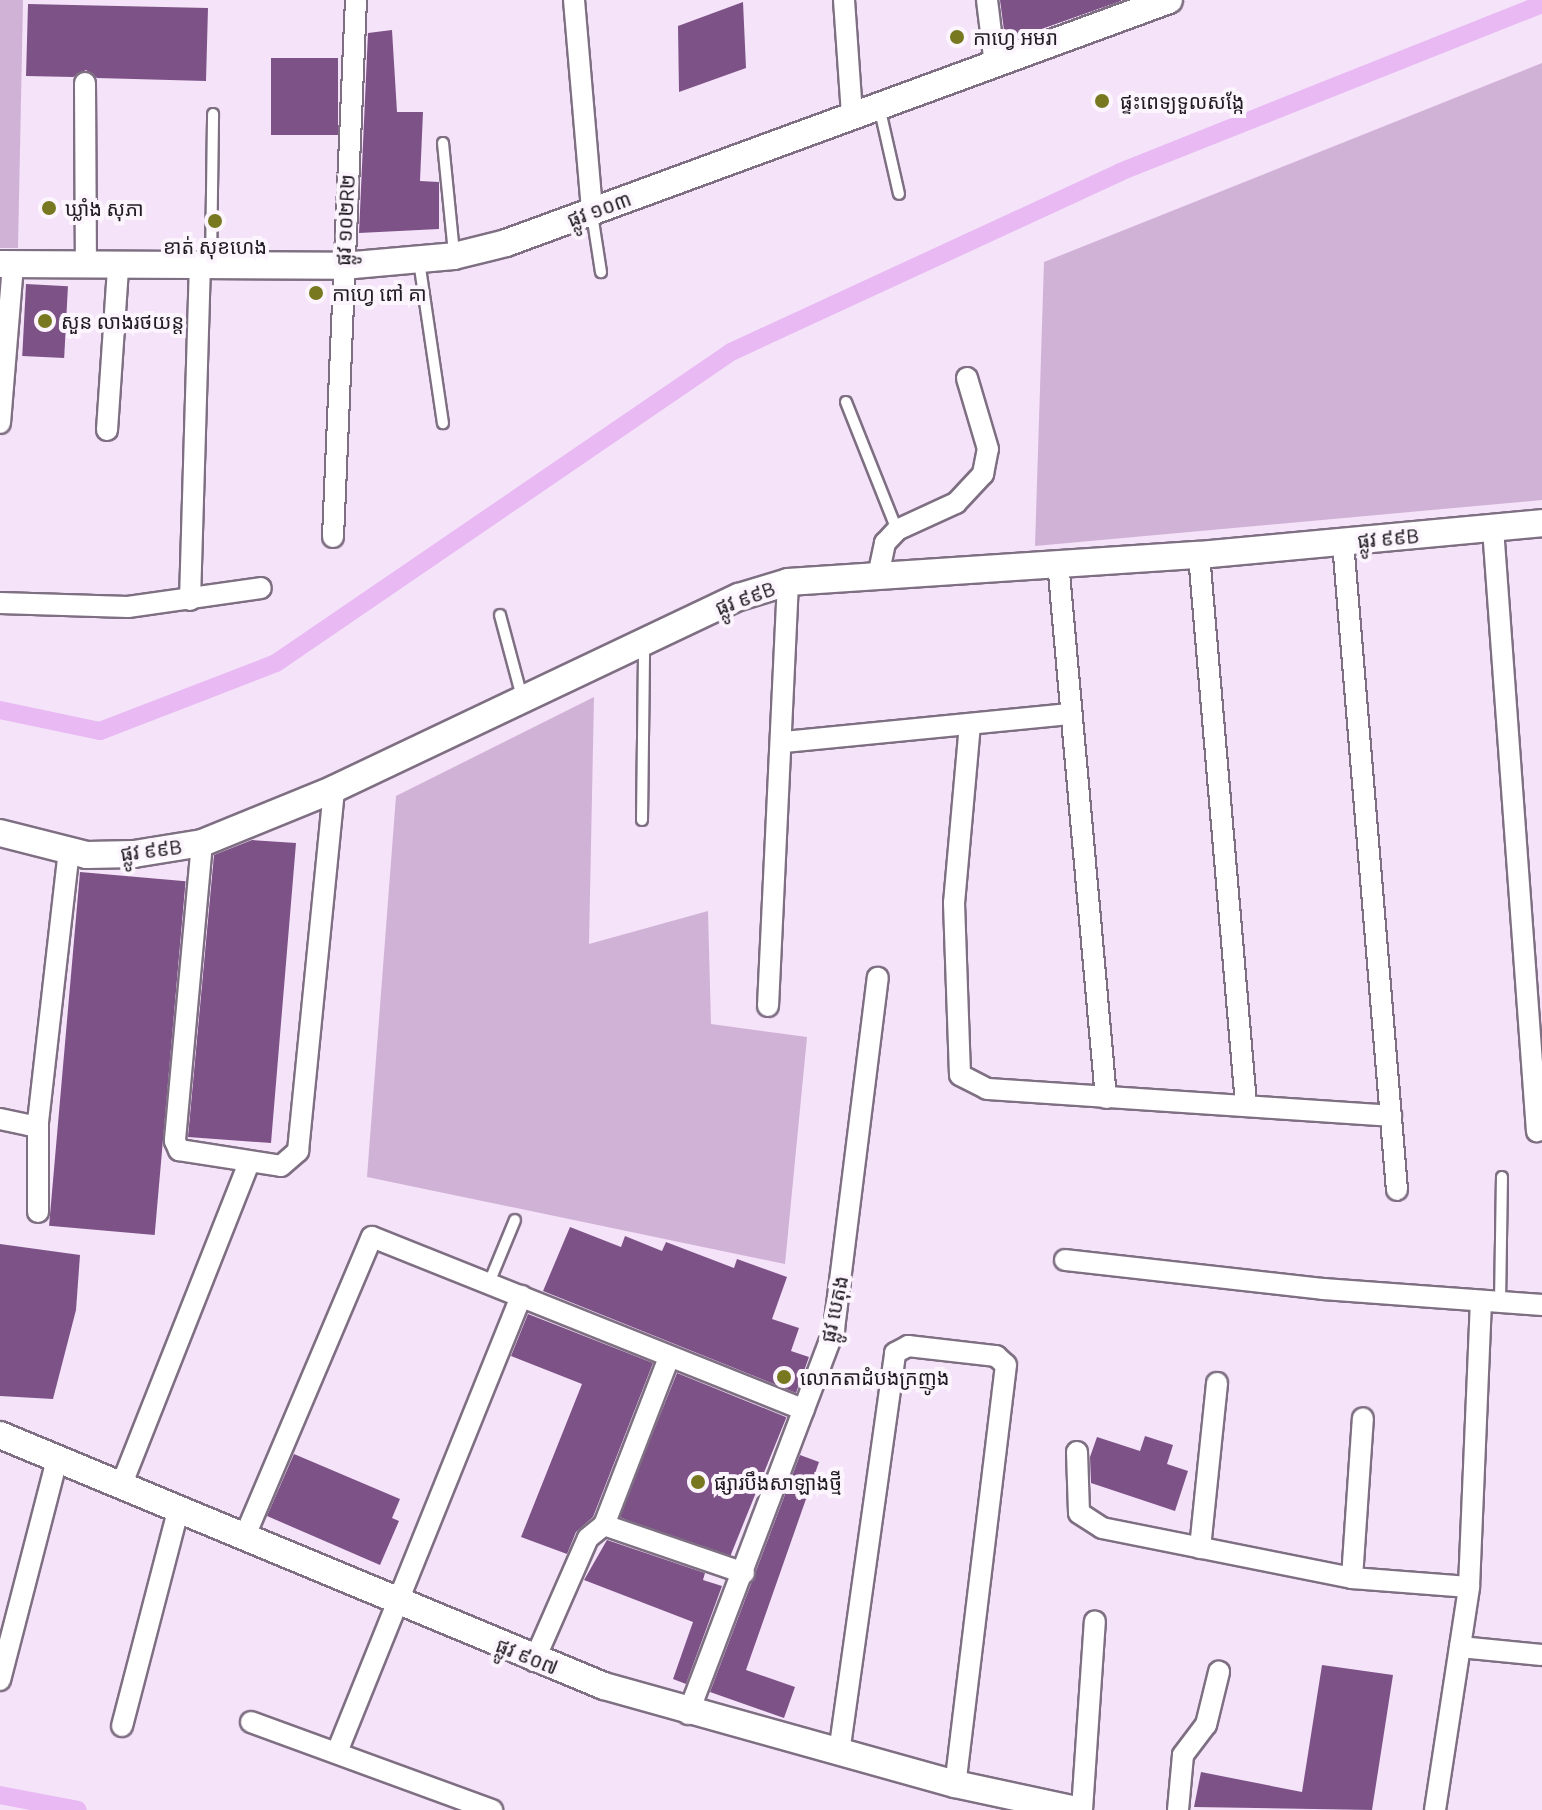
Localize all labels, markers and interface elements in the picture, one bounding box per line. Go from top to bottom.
place label: កាហ្វេ អមរា [973,25,1058,49]
marker: កាហ្វេ អមរា [948,28,966,46]
place label: ផ្ទះពេទ្យទួលសង្កែ [1120,89,1244,113]
marker: ផ្ទះពេទ្យទួលសង្កែ [1091,90,1113,112]
street label: ផ្លូវ ១០២R២ [331,174,359,266]
street label: ផ្លូវ ១០៣ [564,186,634,232]
place label: ឃ្លាំង សុភា [65,196,144,220]
marker: ឃ្លាំង សុភា [40,199,58,217]
marker: ខាត់ សុខហេង [206,212,224,230]
place label: ខាត់ សុខហេង [163,234,267,258]
place label: កាហ្វេ ពៅ គា [332,281,427,305]
marker: កាហ្វេ ពៅ គា [307,284,325,302]
place label: សួន លាងរថយន្ត [61,309,184,333]
marker: សួន លាងរថយន្ត [36,312,54,330]
street label: ផ្លូវ ៩៩B [1356,523,1420,553]
street label: ផ្លូវ ៩៩B [712,576,778,620]
street label: ផ្លូវ ៩៩B [119,834,183,866]
street label: ផ្លូវ បេតុង [815,1273,853,1345]
place label: លោកតាដំបងក្រញូង [800,1365,950,1389]
marker: លោកតាដំបងក្រញូង [775,1368,793,1386]
place label: ផ្សារបឹងសាឡាងថ្មី [714,1470,842,1494]
marker: ផ្សារបឹងសាឡាងថ្មី [689,1473,707,1491]
street label: ផ្លូវ ៩០៧ [492,1633,562,1679]

